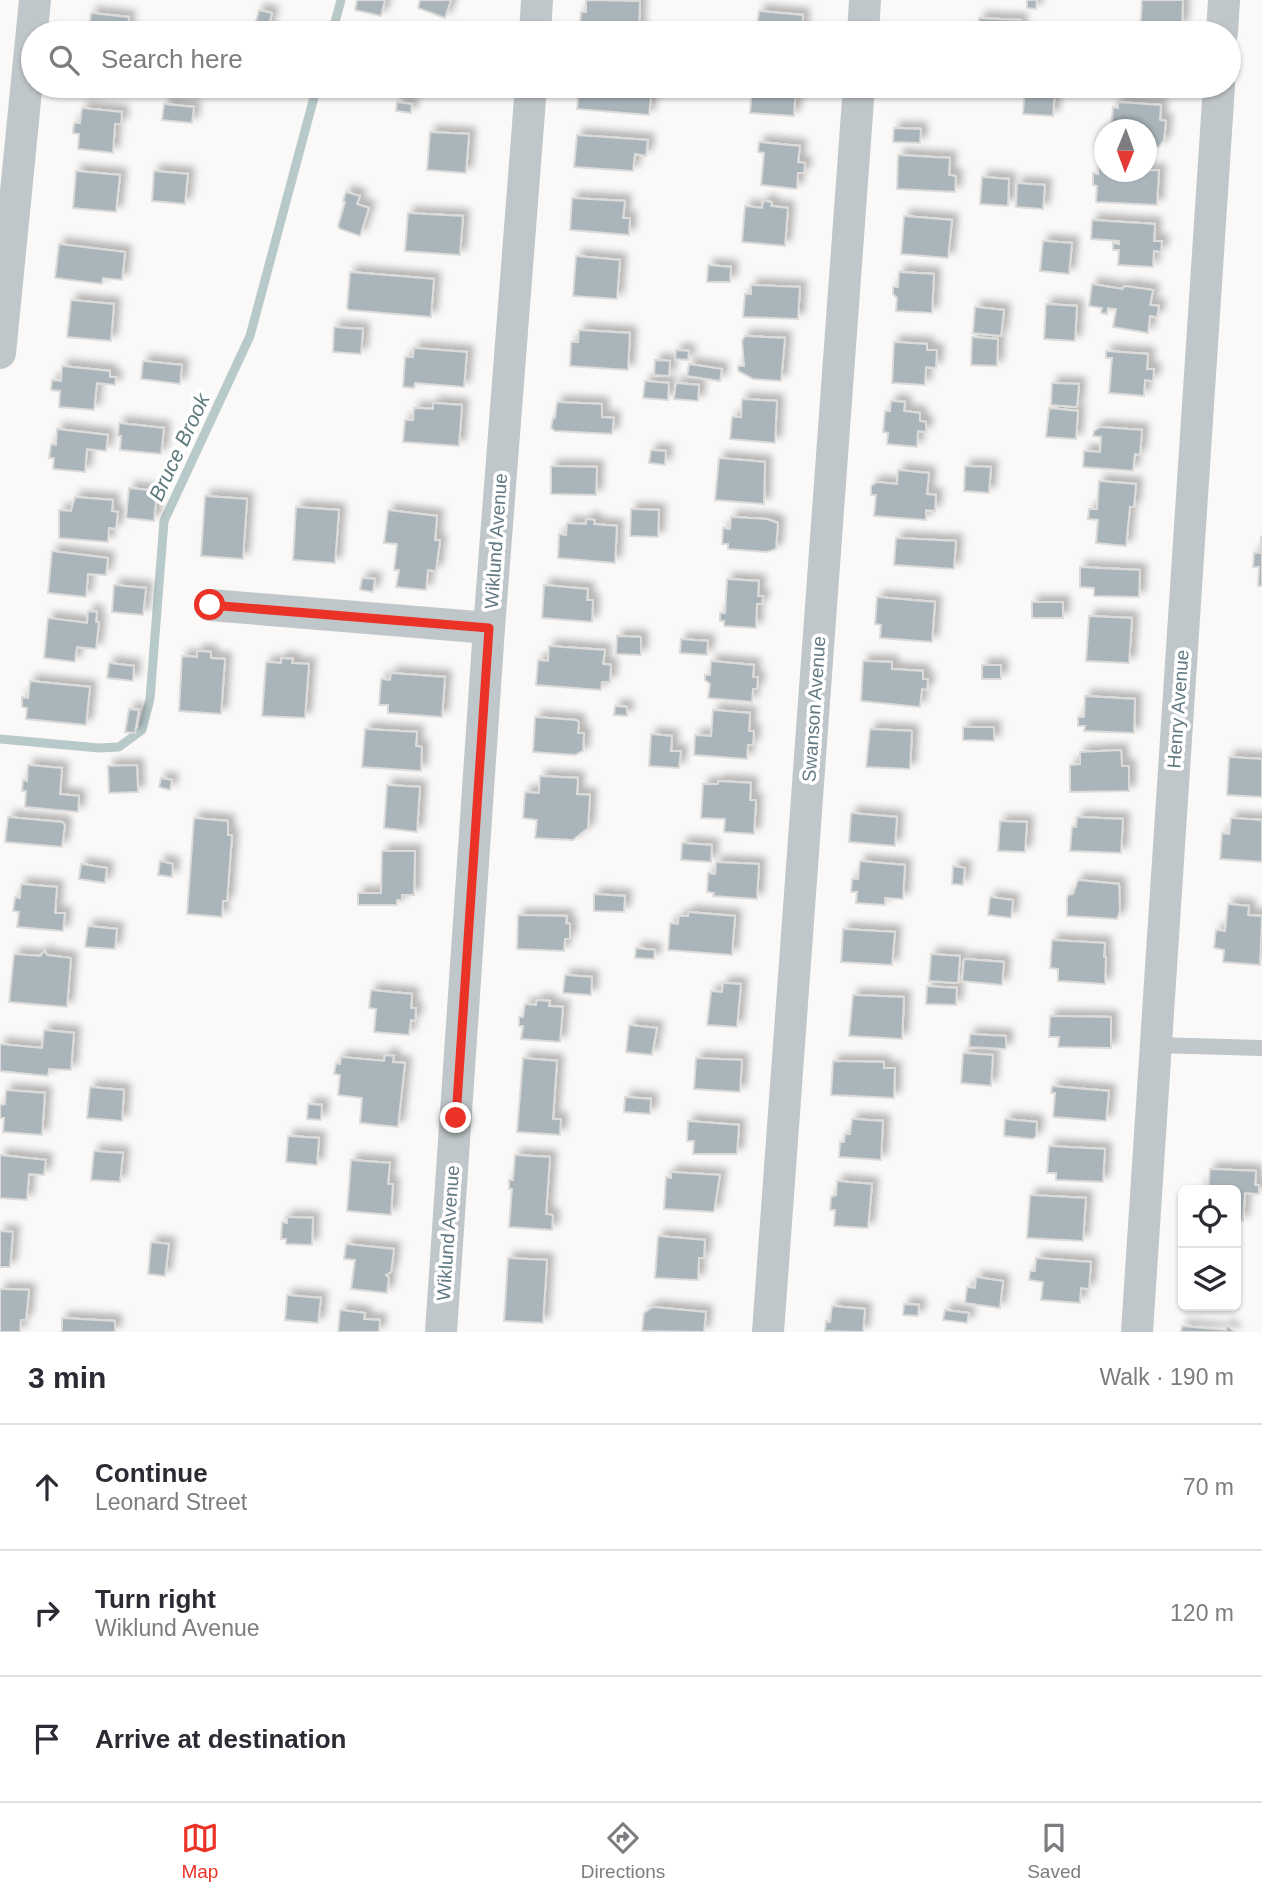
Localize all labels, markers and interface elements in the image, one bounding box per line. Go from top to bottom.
search box [21,21,1241,98]
icon: search [45,41,83,79]
text: Search here [101,44,243,74]
north arrow [1094,119,1157,182]
water label: Bruce Brook [144,388,214,504]
street label: Wiklund Avenue [481,472,511,610]
route start [194,589,225,620]
street label: Swanson Avenue [798,635,830,783]
street label: Henry Avenue [1163,649,1193,769]
route end [440,1102,471,1133]
street label: Wiklund Avenue [433,1164,463,1302]
map controls [1178,1185,1241,1311]
button: locate [1178,1185,1241,1248]
button: layers [1178,1248,1241,1311]
text: 3 min [28,1361,106,1394]
text: Walk · 190 m [1099,1364,1234,1390]
text: Continue [95,1458,208,1488]
icon: ahead [28,1468,66,1506]
text: 70 m [1183,1474,1234,1500]
text: Leonard Street [95,1489,247,1515]
text: Turn right [95,1584,216,1614]
icon: right [28,1594,66,1632]
text: 120 m [1170,1600,1234,1626]
text: Wiklund Avenue [95,1615,260,1641]
icon: arrive [28,1720,66,1758]
text: Arrive at destination [95,1724,346,1754]
tab: Map [181,1819,219,1883]
tab: Directions [581,1819,665,1883]
tab: Saved [1027,1819,1081,1883]

